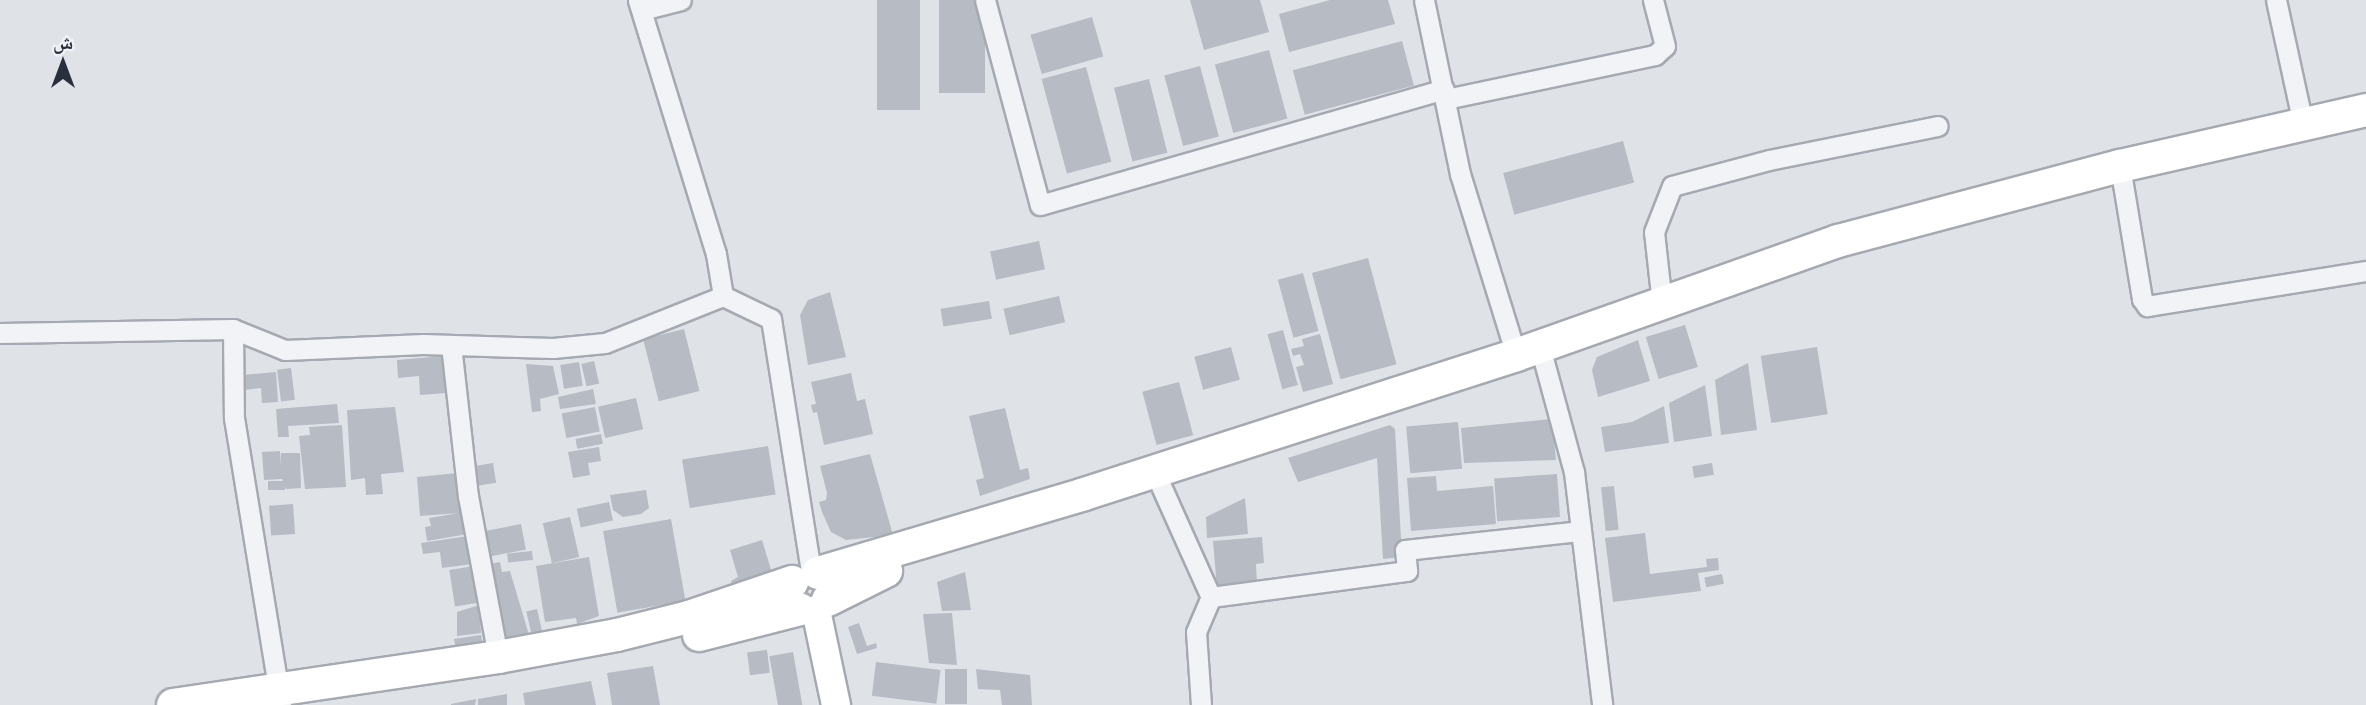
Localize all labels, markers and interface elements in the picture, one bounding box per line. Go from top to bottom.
north arrow [28,28,98,98]
text: ش [53,30,73,53]

